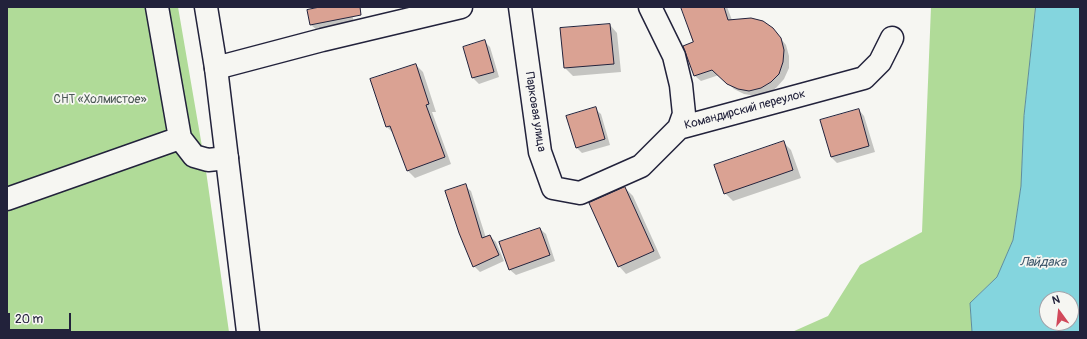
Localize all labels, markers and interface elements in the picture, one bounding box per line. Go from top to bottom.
street label: Парковая улица [522,71,548,153]
street label: Командирский переулок [683,87,807,133]
park label: СНТ «Холмистое» [54,93,146,107]
water label: Лайдака [1020,255,1066,271]
north arrow [1039,291,1079,331]
text: N [1051,293,1061,307]
scale bar [10,305,73,331]
text: 20 m [15,312,43,327]

